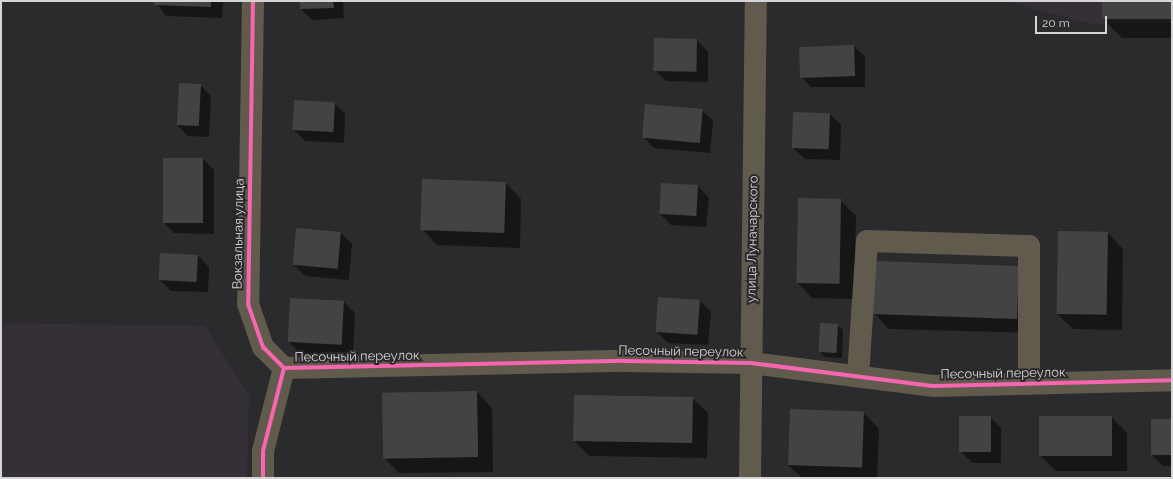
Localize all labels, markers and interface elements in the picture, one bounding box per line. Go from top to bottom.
scale bar [1037,8,1109,34]
text: 20 m [1042,16,1070,30]
street label: улица Луначарского [744,175,762,303]
street label: Вокзальная улица [230,178,248,290]
street label: Песочный переулок [618,343,744,361]
street label: Песочный переулок [294,348,420,366]
street label: Песочный переулок [940,365,1066,383]

